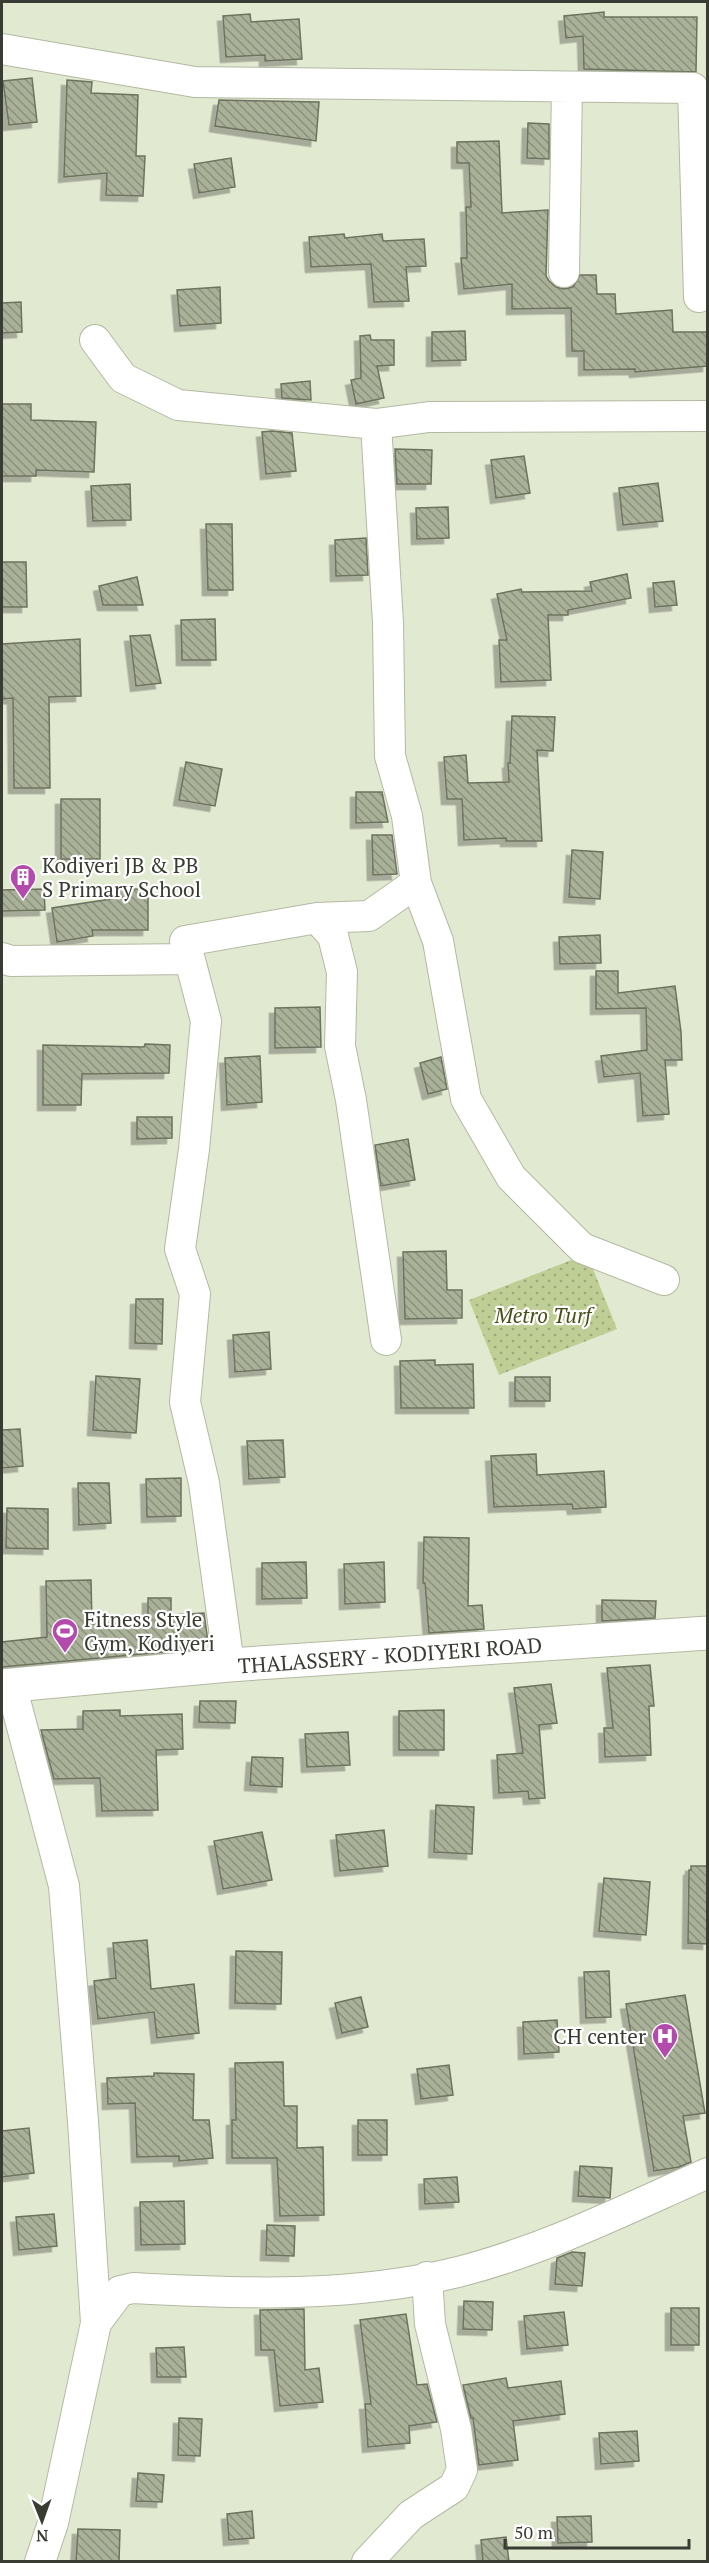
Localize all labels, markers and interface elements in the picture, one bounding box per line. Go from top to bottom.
place label: Kodiyeri JB & PB S Primary School [42,851,201,903]
building icon: Kodiyeri JB & PB S Primary School [8,862,38,900]
park label: Metro Turf [494,1301,595,1329]
place label: Fitness Style Gym, Kodiyeri [84,1605,215,1657]
sports icon: Fitness Style Gym, Kodiyeri [50,1616,80,1654]
street label: THALASSERY - KODIYERI ROAD [237,1630,543,1680]
hospital icon: CH center [650,2021,680,2059]
place label: CH center [553,2022,646,2050]
north arrow [12,2491,72,2551]
scale bar [505,2512,690,2550]
text: 50 m [514,2520,554,2544]
text: N [36,2525,49,2547]

